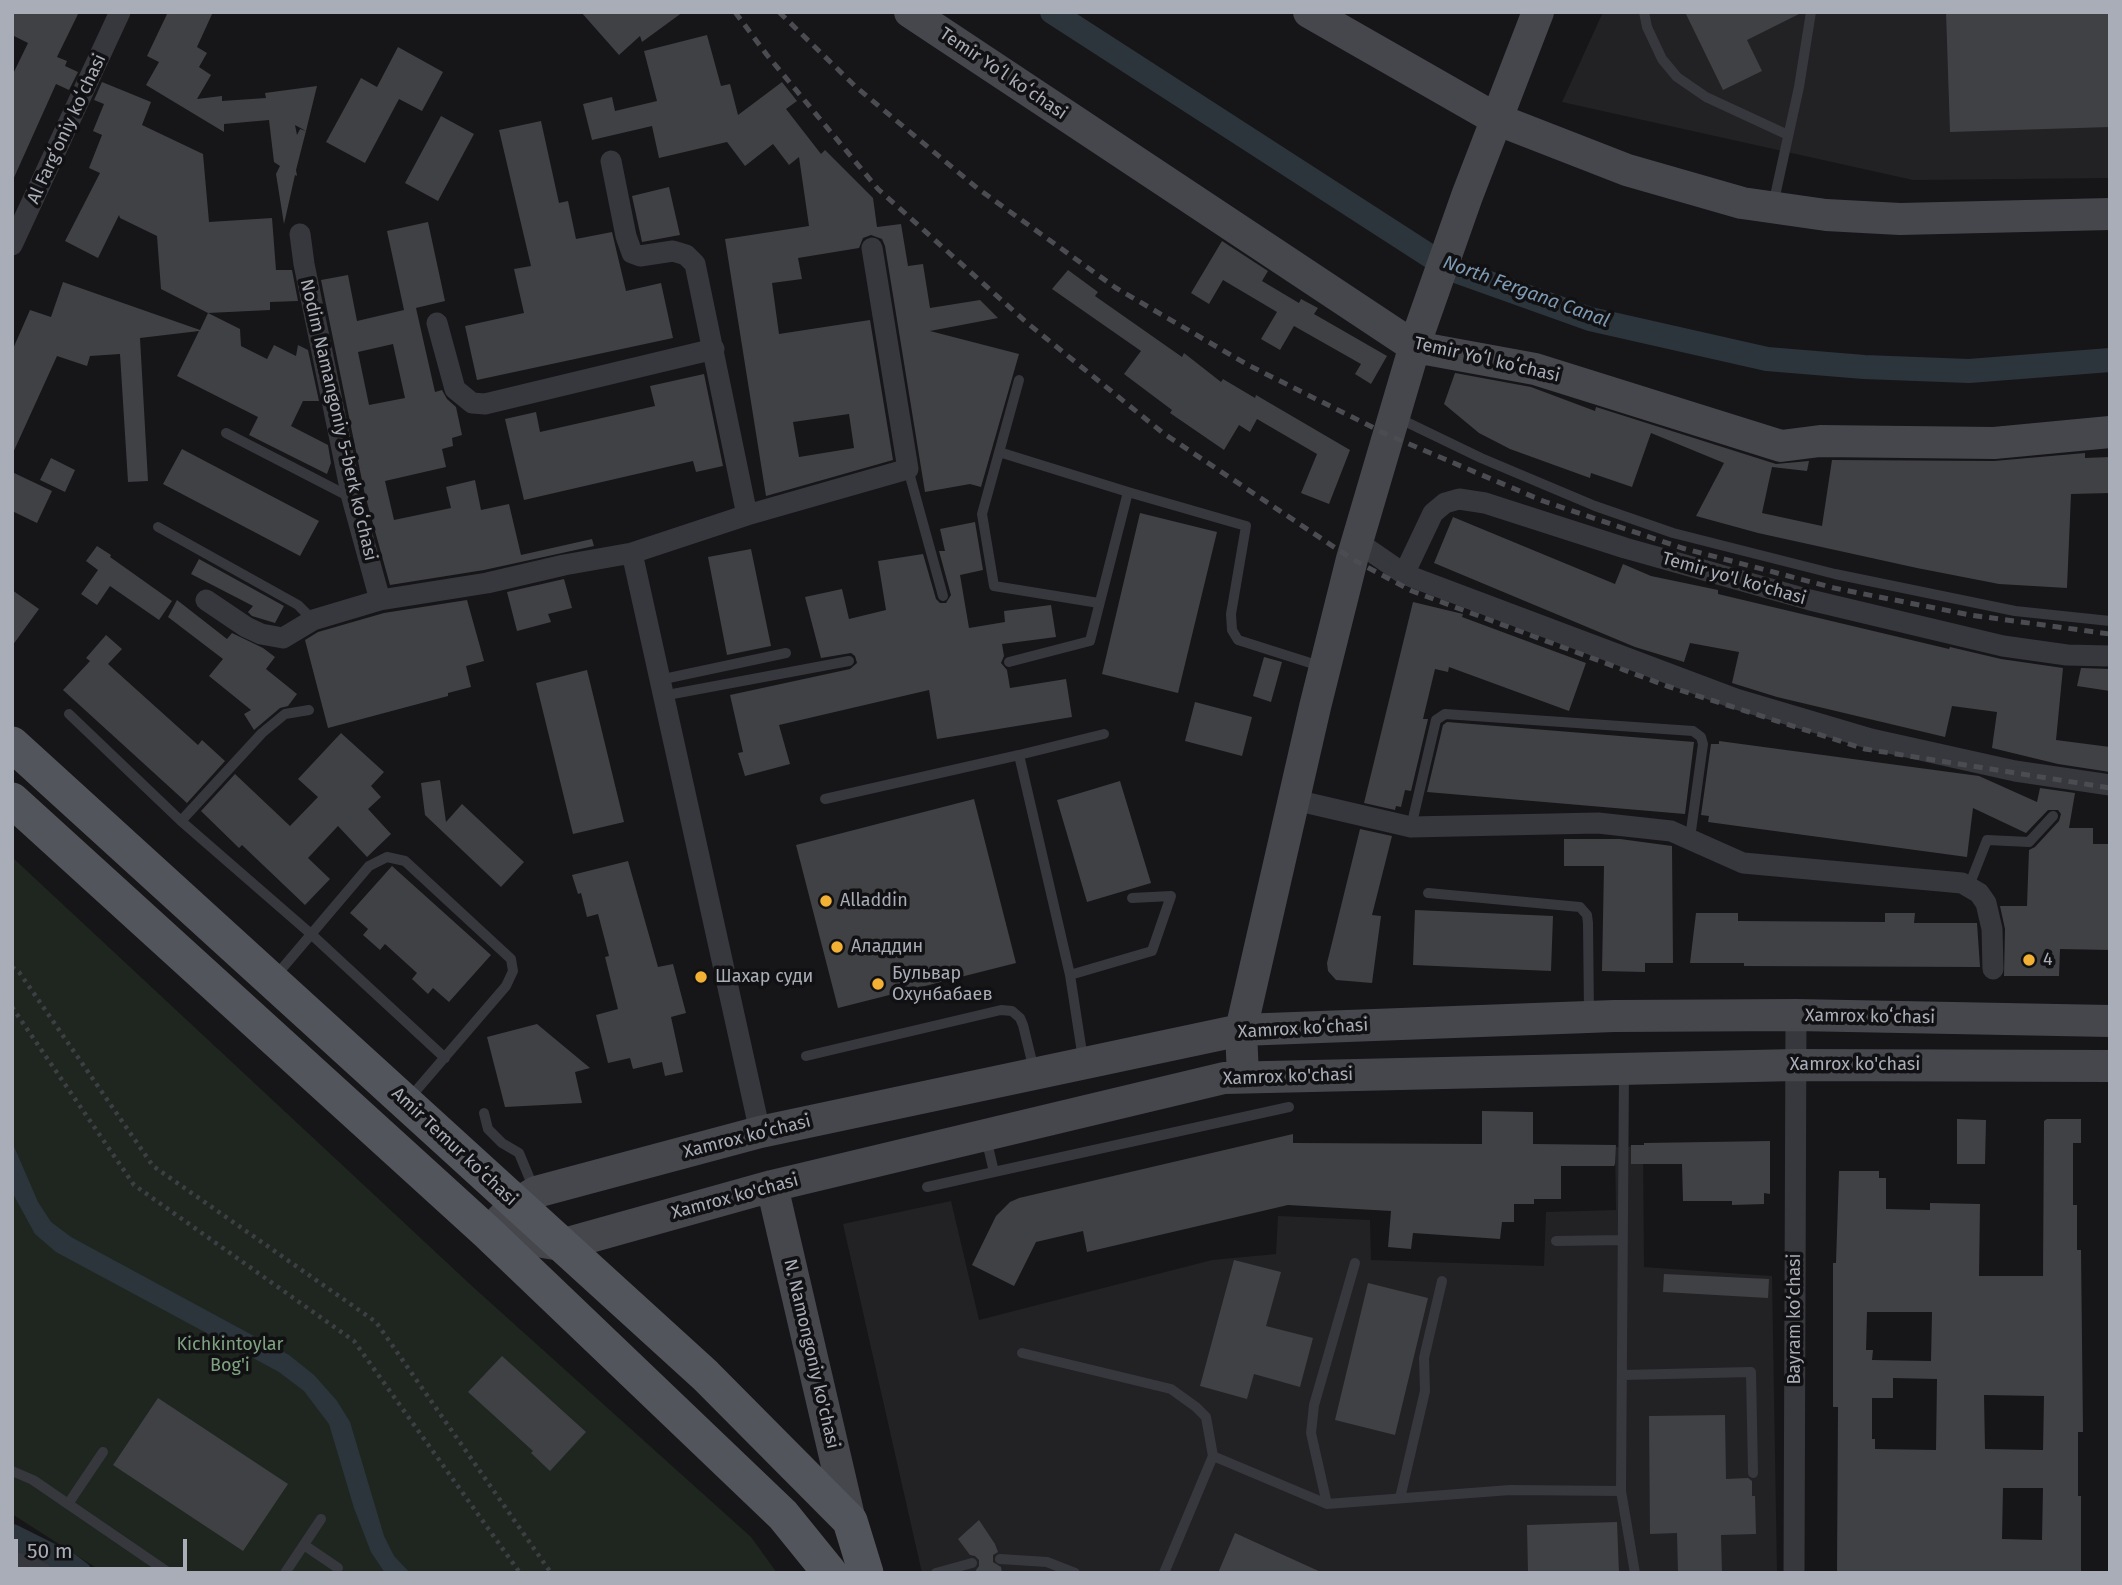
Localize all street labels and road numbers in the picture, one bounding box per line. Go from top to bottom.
street label: Temir Yoʻl koʻchasi [935,23,1071,125]
street label: Al Fargʻoniy koʻchasi [23,51,111,207]
street label: Nodim Namangoniy 5-berk koʻchasi [295,277,381,563]
street label: Temir Yoʻl koʻchasi [1412,333,1562,387]
street label: Temir yo'l ko'chasi [1659,548,1809,610]
street label: Xamrox koʻchasi [1805,1005,1935,1029]
street label: Xamrox koʻchasi [1237,1015,1369,1043]
street label: Xamrox ko'chasi [1790,1054,1920,1076]
street label: Xamrox ko'chasi [1222,1064,1354,1090]
street label: Amir Temur koʻchasi [387,1083,521,1211]
street label: Xamrox koʻchasi [681,1111,813,1163]
street label: Xamrox ko'chasi [669,1170,801,1224]
street label: Bayram ko‘chasi [1784,1253,1806,1385]
street label: N. Namongoniy ko'chasi [779,1257,843,1451]

